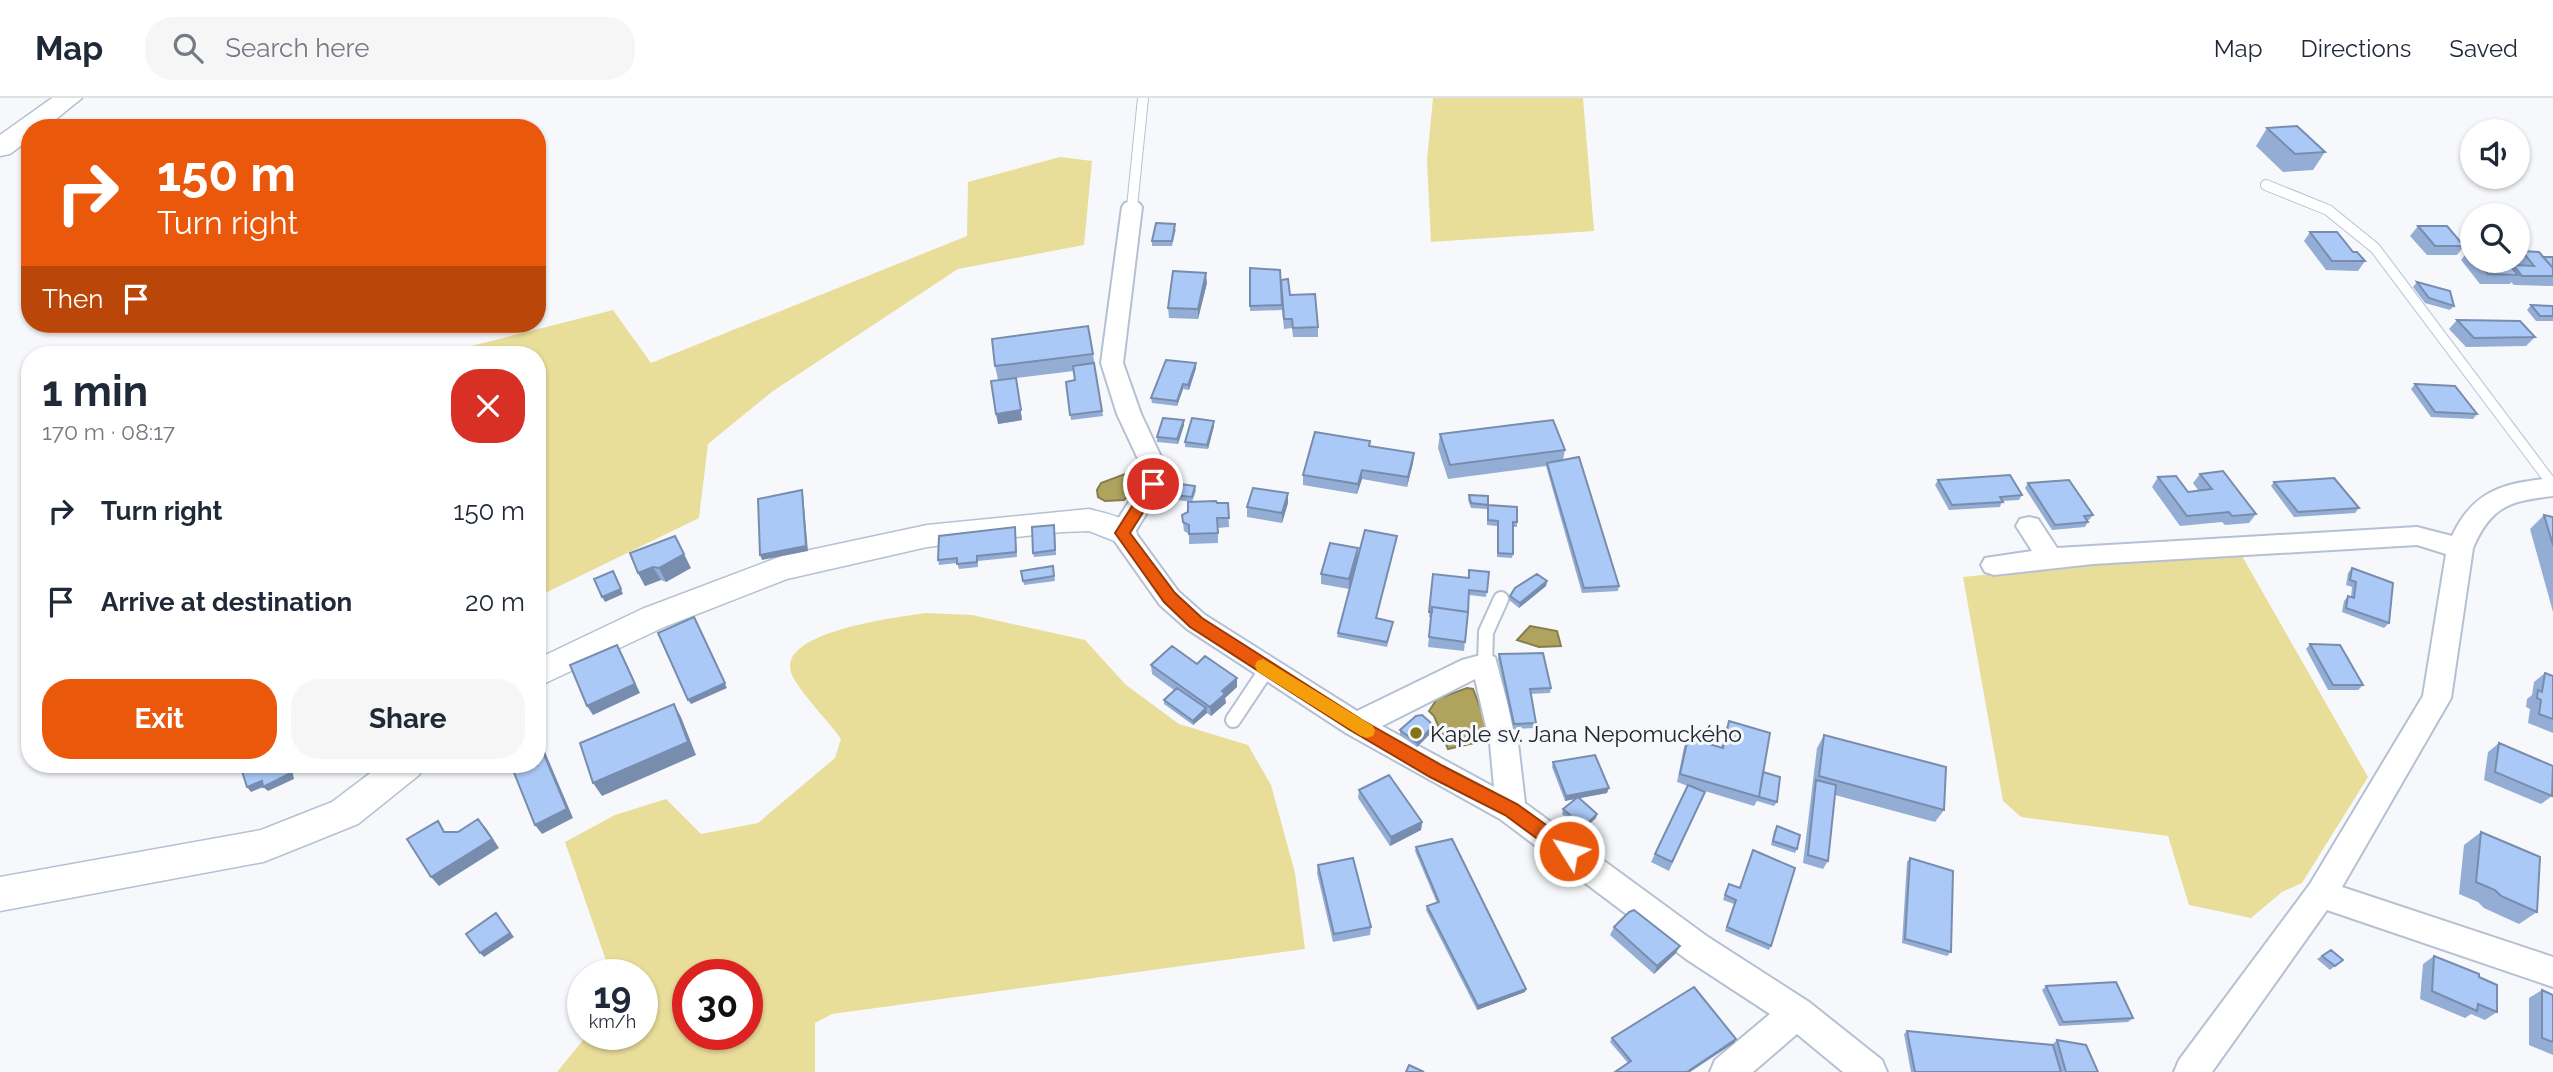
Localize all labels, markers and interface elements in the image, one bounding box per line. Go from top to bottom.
search box [145,17,635,80]
text: Map [35,29,103,68]
icon: search [169,29,207,67]
text: Search here [225,33,370,63]
text: Map [2214,34,2263,63]
text: Directions [2301,34,2411,63]
text: Saved [2449,34,2518,63]
map controls [2460,119,2530,273]
button: sound [2460,119,2530,189]
text: 150 m [157,145,296,202]
icon: right [42,147,133,238]
button: search [2460,203,2530,273]
text: Turn right [157,204,298,241]
icon: arrive [117,280,155,318]
text: Then [42,284,103,314]
text: 1 min [42,367,148,416]
button: close [451,369,525,443]
text: 170 m · 08:17 [42,418,175,445]
pin [1123,454,1183,514]
icon: arrive [1134,465,1172,503]
icon: right [42,492,80,530]
text: Turn right [101,496,222,526]
text: 150 m [453,496,525,526]
icon: arrive [42,583,80,621]
text: Arrive at destination [101,587,352,617]
text: 20 m [465,587,525,617]
button: Exit [42,679,277,759]
button: Share [291,679,525,759]
place label: Kaple sv. Jana Nepomuckého [1430,720,1742,747]
marker: Kaple sv. Jana Nepomuckého [1408,725,1424,741]
position arrow [1532,814,1606,888]
speed limit sign: 30 [672,959,763,1050]
text: 19 [594,975,631,1016]
text: km/h [589,1011,636,1032]

